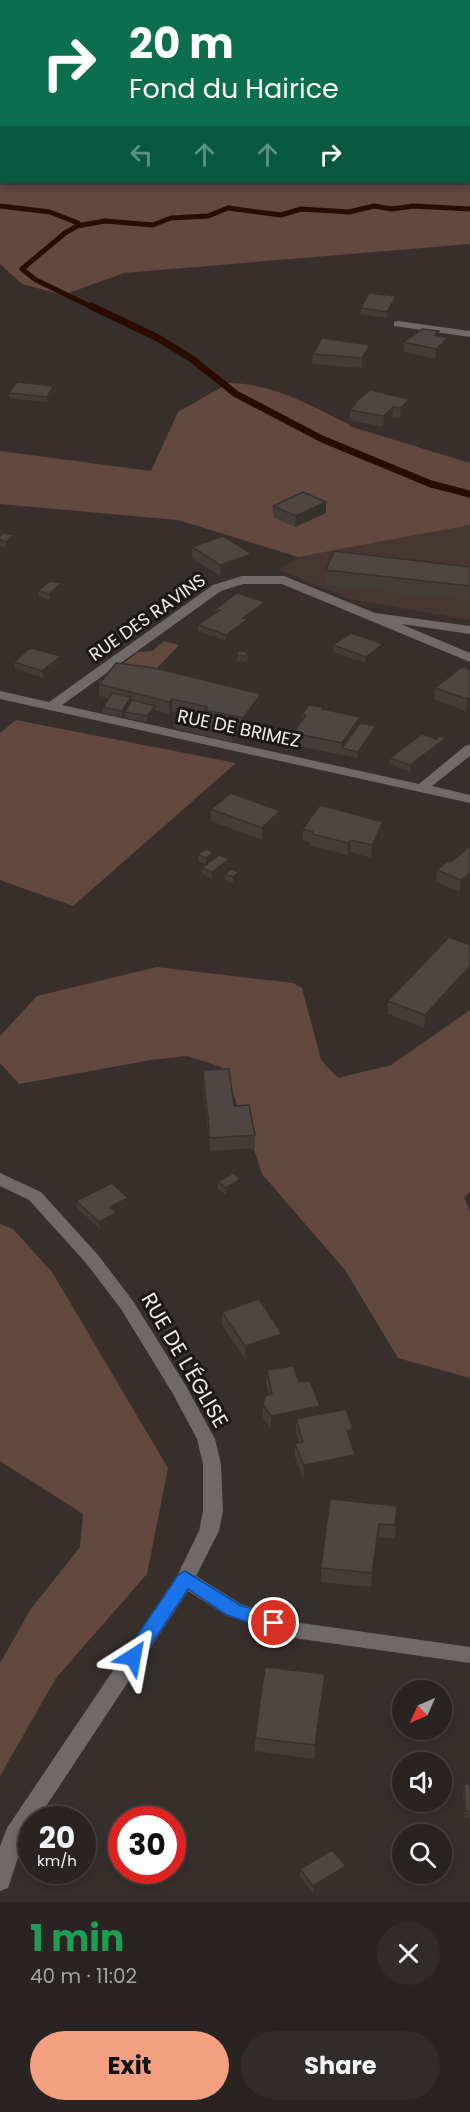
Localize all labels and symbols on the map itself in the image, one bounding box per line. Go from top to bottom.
street label: RUE DES RAVINS [84,567,210,667]
street label: RUE DE BRIMEZ [175,703,303,753]
street label: RUE DE L'ÉGLISE [135,1287,235,1433]
pin [248,1597,299,1648]
position arrow [101,1625,165,1689]
north arrow [392,1680,452,1740]
speed limit sign: 30 [108,1806,186,1884]

